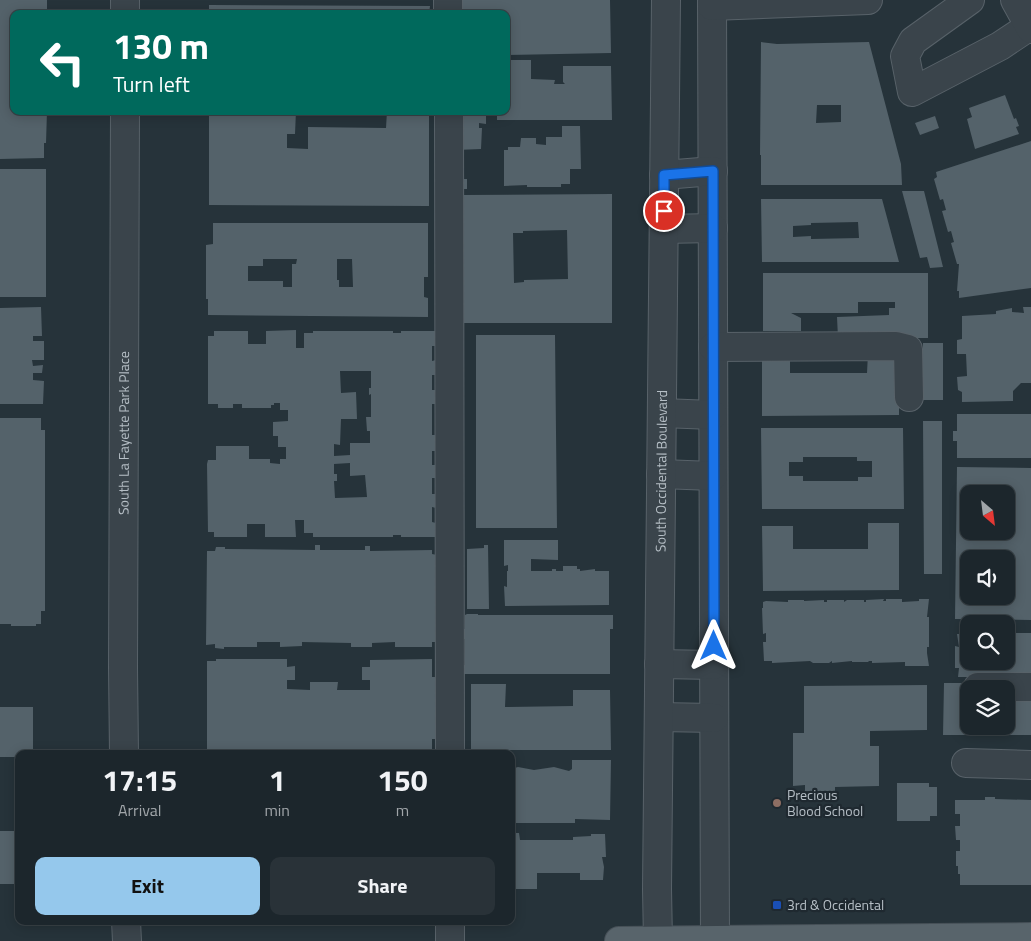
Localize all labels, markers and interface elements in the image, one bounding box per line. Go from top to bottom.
text: 130 m [113,19,209,73]
icon: left [30,30,95,95]
text: Turn left [113,67,190,101]
pin [643,190,685,232]
icon: arrive [650,197,678,225]
street label: South La Fayette Park Place [113,351,134,515]
street label: South Occidental Boulevard [649,390,672,552]
north arrow [960,485,1015,540]
map controls [960,485,1015,735]
button: sound [960,550,1015,605]
button: search [960,615,1015,670]
position arrow [687,619,739,671]
button: layers [960,680,1015,735]
text: 17:15 [102,757,177,803]
text: 1 [269,757,286,803]
text: 150 [377,757,428,803]
place label: Precious Blood School [787,784,863,821]
marker: Precious Blood School [771,797,783,809]
text: Arrival [118,798,161,822]
text: min [264,798,290,822]
text: m [396,798,409,822]
button: Exit [35,857,260,915]
button: Share [270,857,495,915]
place label: 3rd & Occidental [787,894,884,915]
marker: 3rd & Occidental [771,899,783,911]

